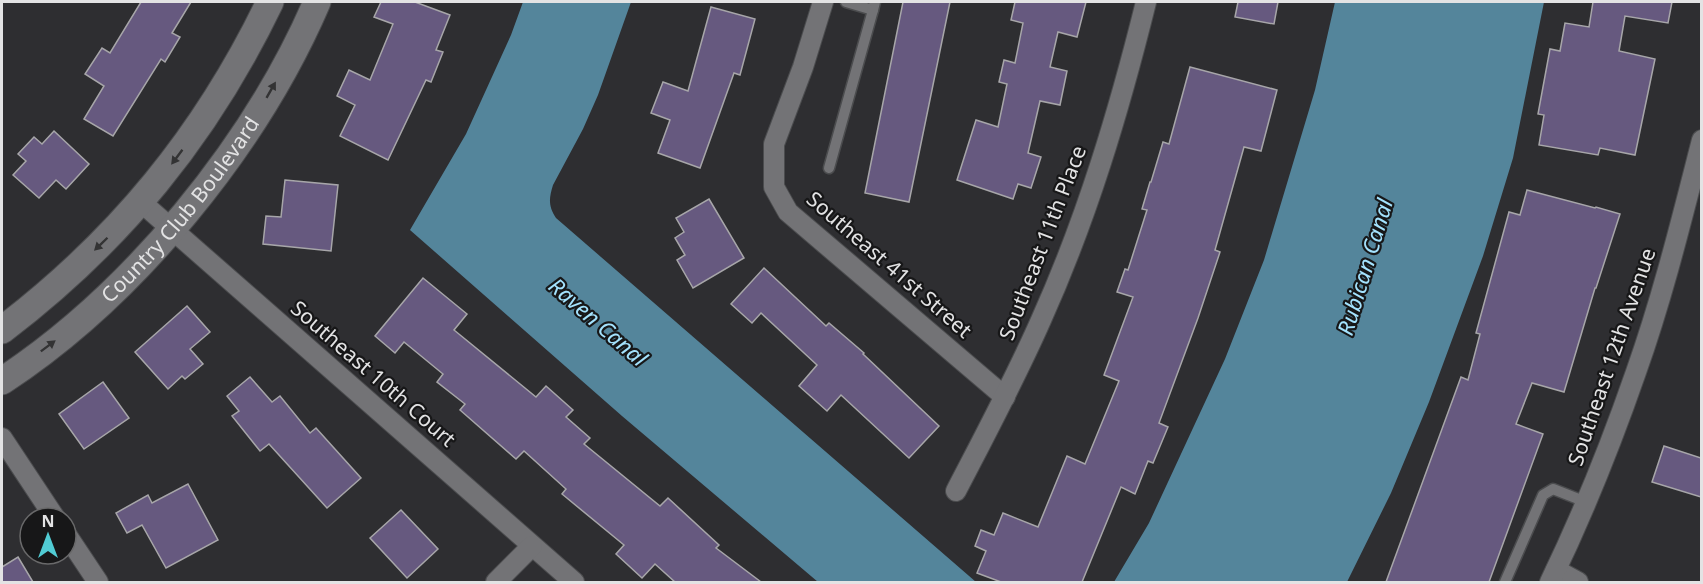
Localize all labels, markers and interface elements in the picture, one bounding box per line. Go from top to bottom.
one-way arrow [266,82,277,98]
street label: Country Club Boulevard [95,111,265,308]
street label: Southeast 11th Place [992,141,1092,344]
one-way arrow [171,148,183,164]
street label: Southeast 41st Street [801,185,978,344]
water label: Rubican Canal [1329,194,1399,339]
one-way arrow [94,237,108,251]
street label: Southeast 12th Avenue [1561,244,1661,469]
water label: Raven Canal [543,270,655,373]
street label: Southeast 10th Court [285,294,462,453]
one-way arrow [41,341,56,353]
north arrow [18,506,78,566]
text: N [41,510,55,532]

